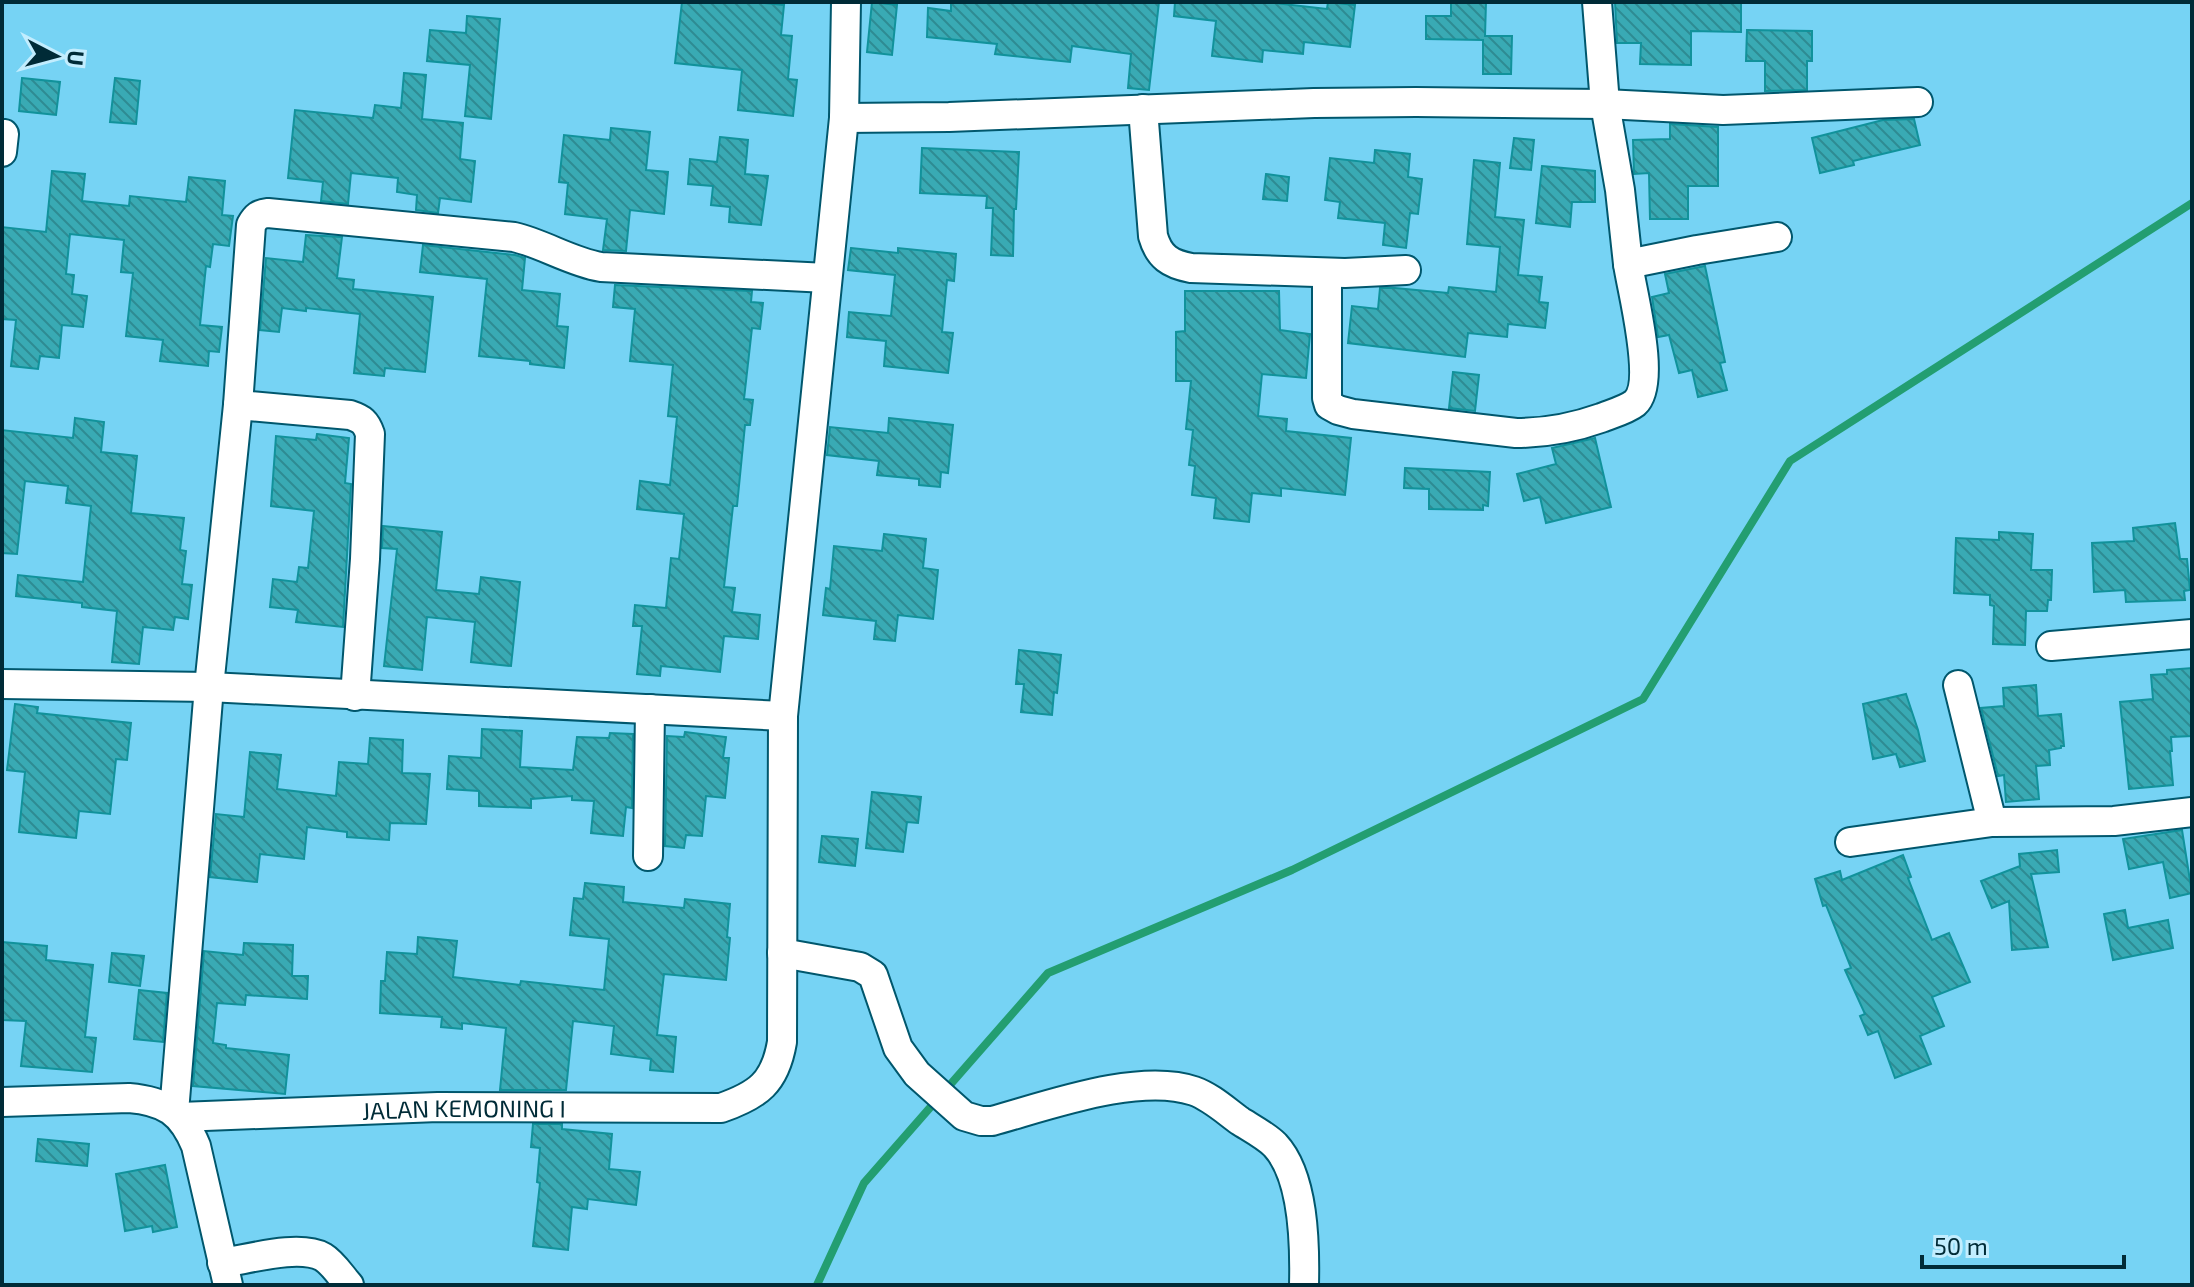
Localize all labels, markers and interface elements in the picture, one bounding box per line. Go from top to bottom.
north arrow [16,16,96,96]
text: U [63,49,91,67]
street label: JALAN KEMONING I [361,1092,566,1124]
scale bar [1922,1219,2124,1269]
text: 50 m [1934,1231,1988,1260]

